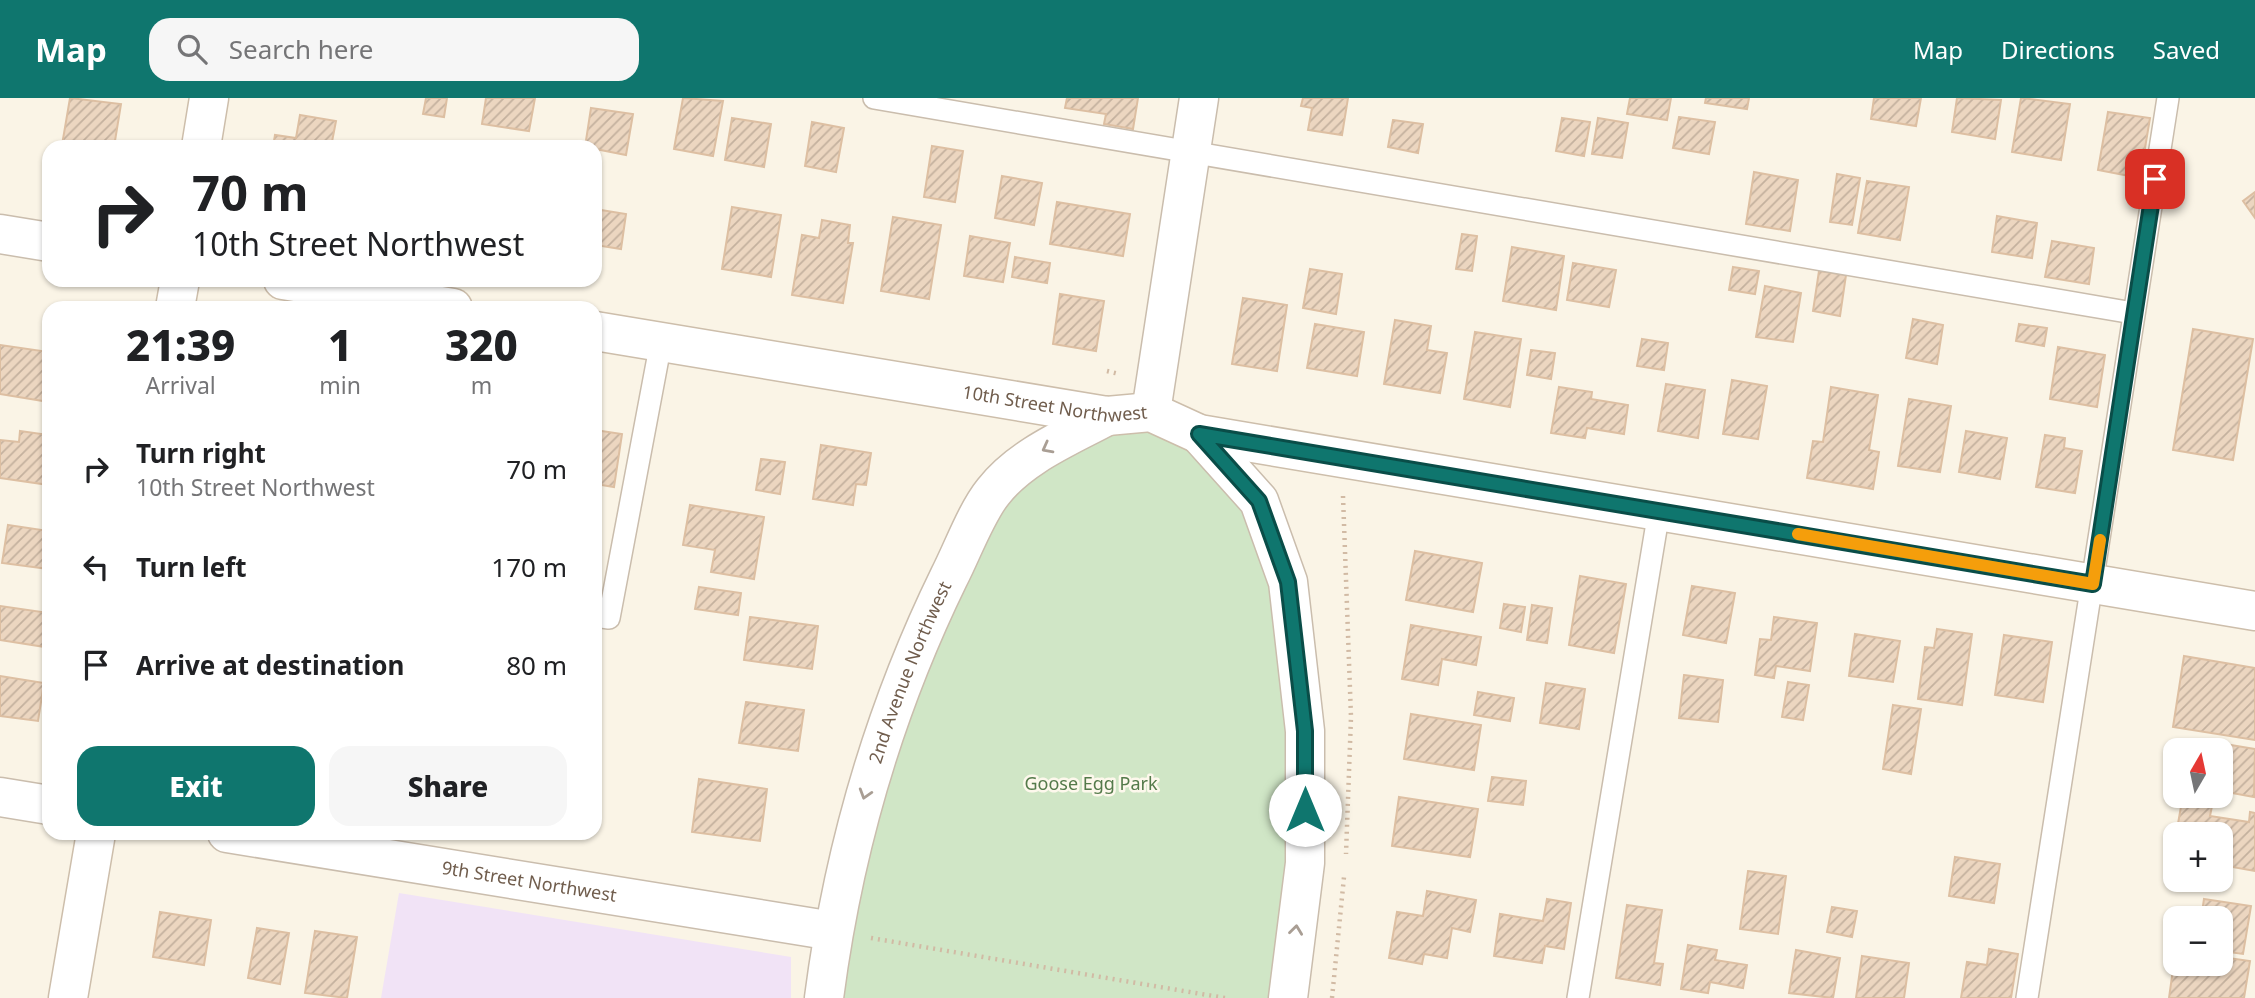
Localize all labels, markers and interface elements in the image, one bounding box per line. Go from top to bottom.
search box [149,18,639,81]
text: Map [35,27,107,72]
icon: search [173,30,211,68]
text: Search here [229,31,373,67]
text: Map [1913,33,1963,66]
text: Directions [2001,33,2115,66]
text: Saved [2153,33,2220,66]
pin [2125,149,2185,209]
text: 70 m [192,159,309,225]
icon: arrive [2136,160,2174,198]
icon: right [77,168,168,259]
text: 10th Street Northwest [192,222,524,265]
text: 21:39 [126,316,235,373]
text: 1 [328,316,352,373]
text: 320 [445,316,518,373]
text: Arrival [146,369,216,401]
text: min [319,369,361,401]
text: m [471,369,492,401]
street label: 10th Street Northwest [961,379,1149,427]
text: Turn right [136,435,266,471]
one-way arrow [1042,440,1055,453]
icon: right [77,450,115,488]
text: 70 m [506,451,567,487]
text: 10th Street Northwest [136,471,375,503]
icon: left [77,548,115,586]
text: Turn left [136,549,247,585]
text: 170 m [491,549,567,585]
street label: 2nd Avenue Northwest [863,576,956,766]
icon: arrive [77,646,115,684]
text: Arrive at destination [136,647,405,683]
text: 80 m [506,647,567,683]
north arrow [2163,738,2233,808]
map controls [2163,738,2233,976]
button: Exit [77,746,315,826]
button: Share [329,746,567,826]
park label: Goose Egg Park [1024,771,1158,795]
position arrow [1268,773,1342,847]
one-way arrow [859,788,874,800]
button: + [2163,822,2233,892]
street label: 9th Street Northwest [440,855,619,907]
button: − [2163,906,2233,976]
one-way arrow [1289,924,1304,936]

